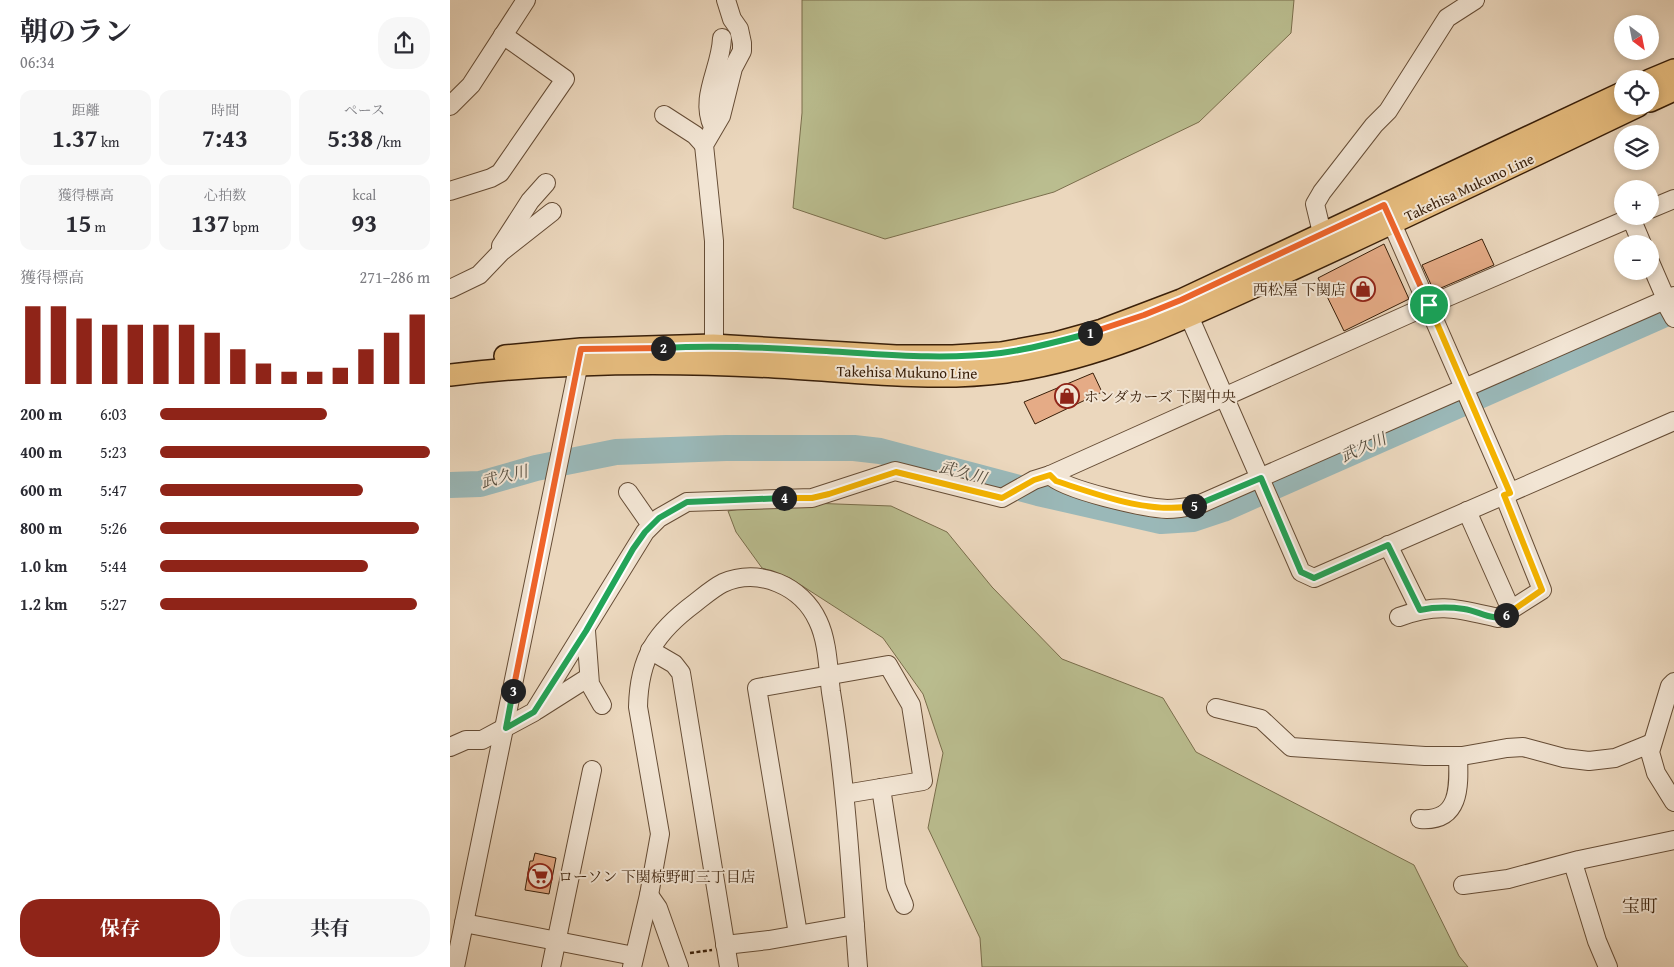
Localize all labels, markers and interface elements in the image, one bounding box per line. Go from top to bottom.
text: 朝のラン [20,10,132,51]
north arrow [1614,15,1659,60]
map controls [1614,15,1659,280]
button: share [378,17,430,69]
text: 06:34 [20,50,55,74]
button: locate [1614,70,1659,115]
text: 距離 [72,100,100,120]
text: 時間 [211,100,239,120]
text: ペース [344,100,385,120]
text: 1.37 [52,120,98,156]
text: 7:43 [202,120,248,156]
text: 5:38 [327,120,373,156]
button: layers [1614,125,1659,170]
text: km [98,132,119,152]
text: /km [373,132,401,152]
street label: Takehisa Mukuno Line [1401,148,1537,226]
button: + [1614,180,1659,225]
text: 獲得標高 [58,185,114,205]
text: 心拍数 [204,185,246,205]
text: kcal [352,185,376,205]
text: 15 [65,205,91,241]
text: 137 [191,205,230,241]
text: 93 [351,205,377,241]
text: m [91,217,106,237]
text: bpm [230,217,259,237]
button: − [1614,235,1659,280]
text: 獲得標高 [20,265,84,289]
text: 271–286 m [360,265,430,289]
shop icon: 西松屋 下関店 [1350,276,1376,302]
place label: 西松屋 下関店 [1253,279,1346,300]
pin [1408,284,1450,326]
icon: arrive [1415,291,1443,319]
pin: 1 [1078,320,1102,346]
text: 1 [1087,323,1094,343]
pin: 2 [650,336,676,360]
text: 2 [660,338,667,358]
street label: Takehisa Mukuno Line [836,360,978,384]
shop icon: ホンダカーズ 下関中央 [1054,383,1080,409]
place label: ホンダカーズ 下関中央 [1084,386,1236,407]
text: 200 m [20,402,62,426]
text: 6:03 [100,402,127,426]
water label: 武久川 [1336,425,1392,468]
text: 400 m [20,440,62,464]
text: 5:23 [100,440,127,464]
water label: 武久川 [937,454,991,490]
water label: 武久川 [478,458,532,493]
text: 600 m [20,478,62,502]
text: 5:47 [100,478,127,502]
pin: 4 [772,486,796,510]
text: 4 [781,488,788,508]
pin: 5 [1182,494,1206,518]
text: 5 [1191,496,1198,516]
text: 800 m [20,516,62,540]
text: 5:26 [100,516,127,540]
text: 1.0 km [20,554,67,578]
text: 5:44 [100,554,127,578]
text: 1.2 km [20,592,67,616]
text: 5:27 [100,592,127,616]
pin: 6 [1494,602,1518,628]
text: 6 [1503,605,1510,625]
pin: 3 [500,678,526,704]
text: 3 [510,681,517,701]
supermarket icon: ローソン 下関椋野町三丁目店 [527,863,553,889]
place label: ローソン 下関椋野町三丁目店 [558,866,756,887]
district label: 宝町 [1622,892,1658,919]
button: 保存 [20,899,220,957]
button: 共有 [230,899,430,957]

